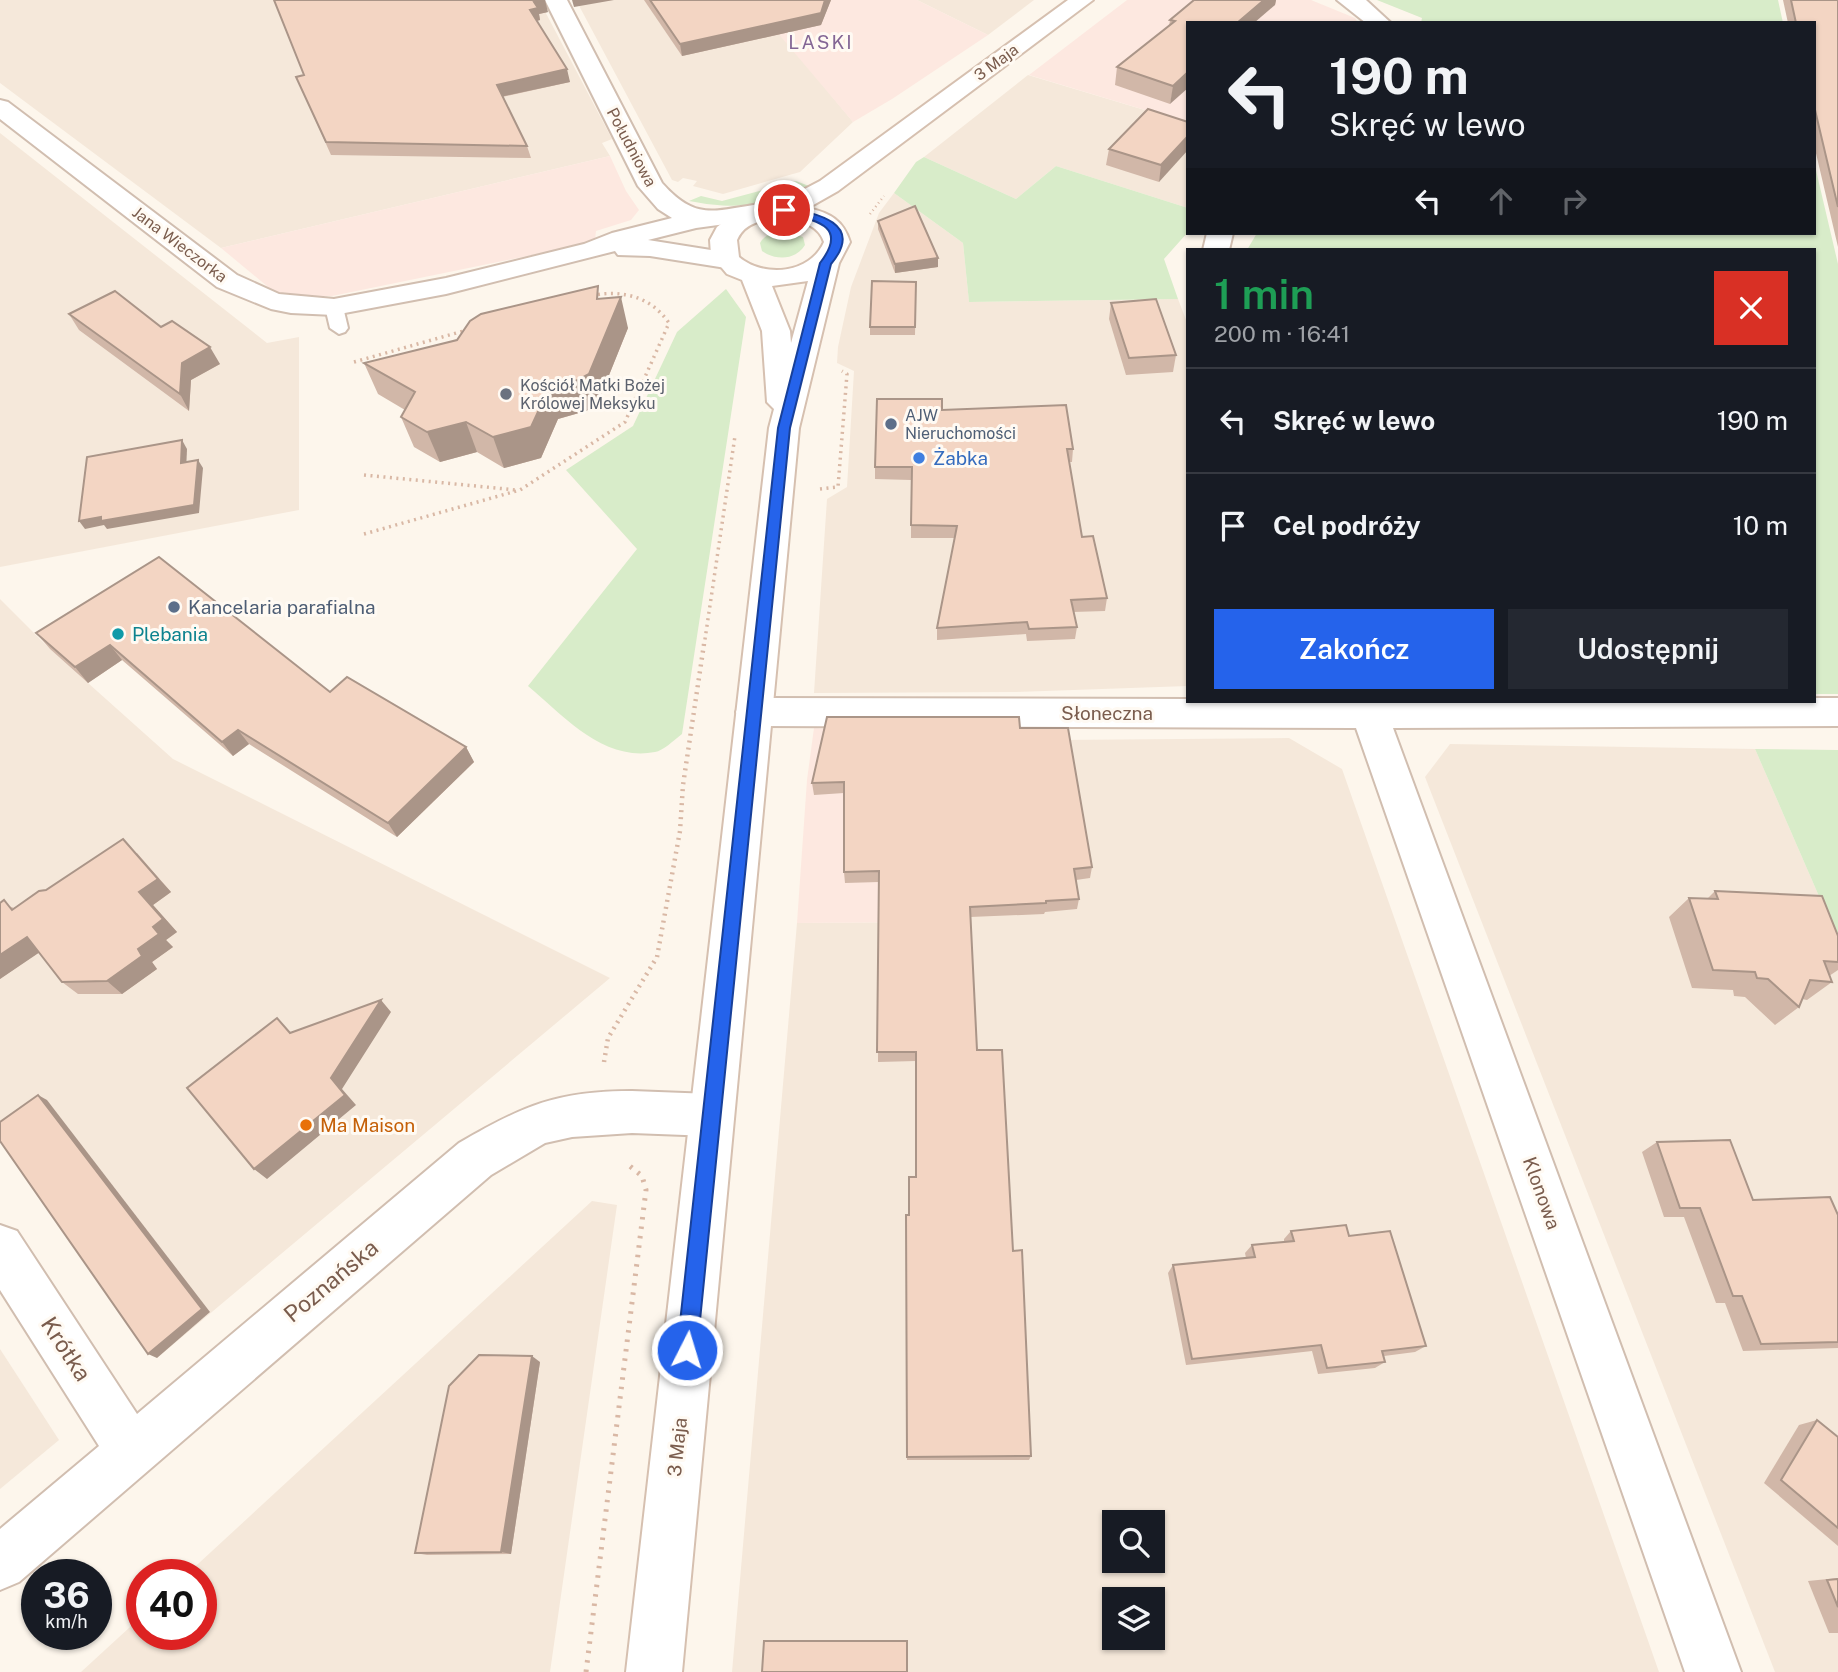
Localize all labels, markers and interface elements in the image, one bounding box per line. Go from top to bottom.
district label: LASKI [788,31,854,53]
street label: 3 Maja [970,40,1022,85]
text: 190 m [1329,47,1469,105]
icon: left [1214,49,1305,140]
street label: Południowa [603,105,660,190]
text: Skręć w lewo [1329,106,1526,143]
pin [754,180,814,240]
icon: left [1409,182,1447,220]
icon: ahead [1482,182,1520,220]
icon: right [1555,182,1593,220]
icon: arrive [765,191,803,229]
street label: Jana Wieczorka [128,203,231,286]
text: 1 min [1214,269,1314,318]
button: close [1714,271,1788,345]
text: 200 m · 16:41 [1214,320,1350,347]
place label: Kościół Matki Bożej Królowej Meksyku [520,376,665,413]
marker: Kościół Matki Bożej Królowej Meksyku [498,386,514,402]
icon: left [1214,402,1252,440]
text: Skręć w lewo [1273,405,1435,436]
text: 190 m [1717,405,1788,436]
place label: AJW Nieruchomości [905,406,1016,443]
marker: AJW Nieruchomości [883,416,899,432]
place label: Żabka [933,447,988,469]
marker: Żabka [911,450,927,466]
icon: arrive [1214,507,1252,545]
text: Cel podróży [1273,510,1421,541]
text: 10 m [1733,510,1788,541]
place label: Kancelaria parafialna [188,596,375,618]
marker: Kancelaria parafialna [166,599,182,615]
button: Zakończ [1214,609,1494,689]
button: Udostępnij [1508,609,1788,689]
place label: Plebania [132,623,208,645]
marker: Plebania [110,626,126,642]
street label: Słoneczna [1061,702,1153,724]
place label: Ma Maison [320,1114,415,1136]
marker: Ma Maison [298,1117,314,1133]
street label: Klonowa [1519,1154,1565,1232]
street label: Poznańska [278,1234,383,1328]
street label: Krótka [36,1311,97,1386]
position arrow [650,1313,724,1387]
street label: 3 Maja [663,1416,691,1478]
map controls [1102,1510,1165,1650]
button: search [1102,1510,1165,1573]
speed limit sign: 40 [126,1559,217,1650]
text: 36 [43,1575,90,1616]
button: layers [1102,1587,1165,1650]
text: km/h [45,1611,88,1632]

